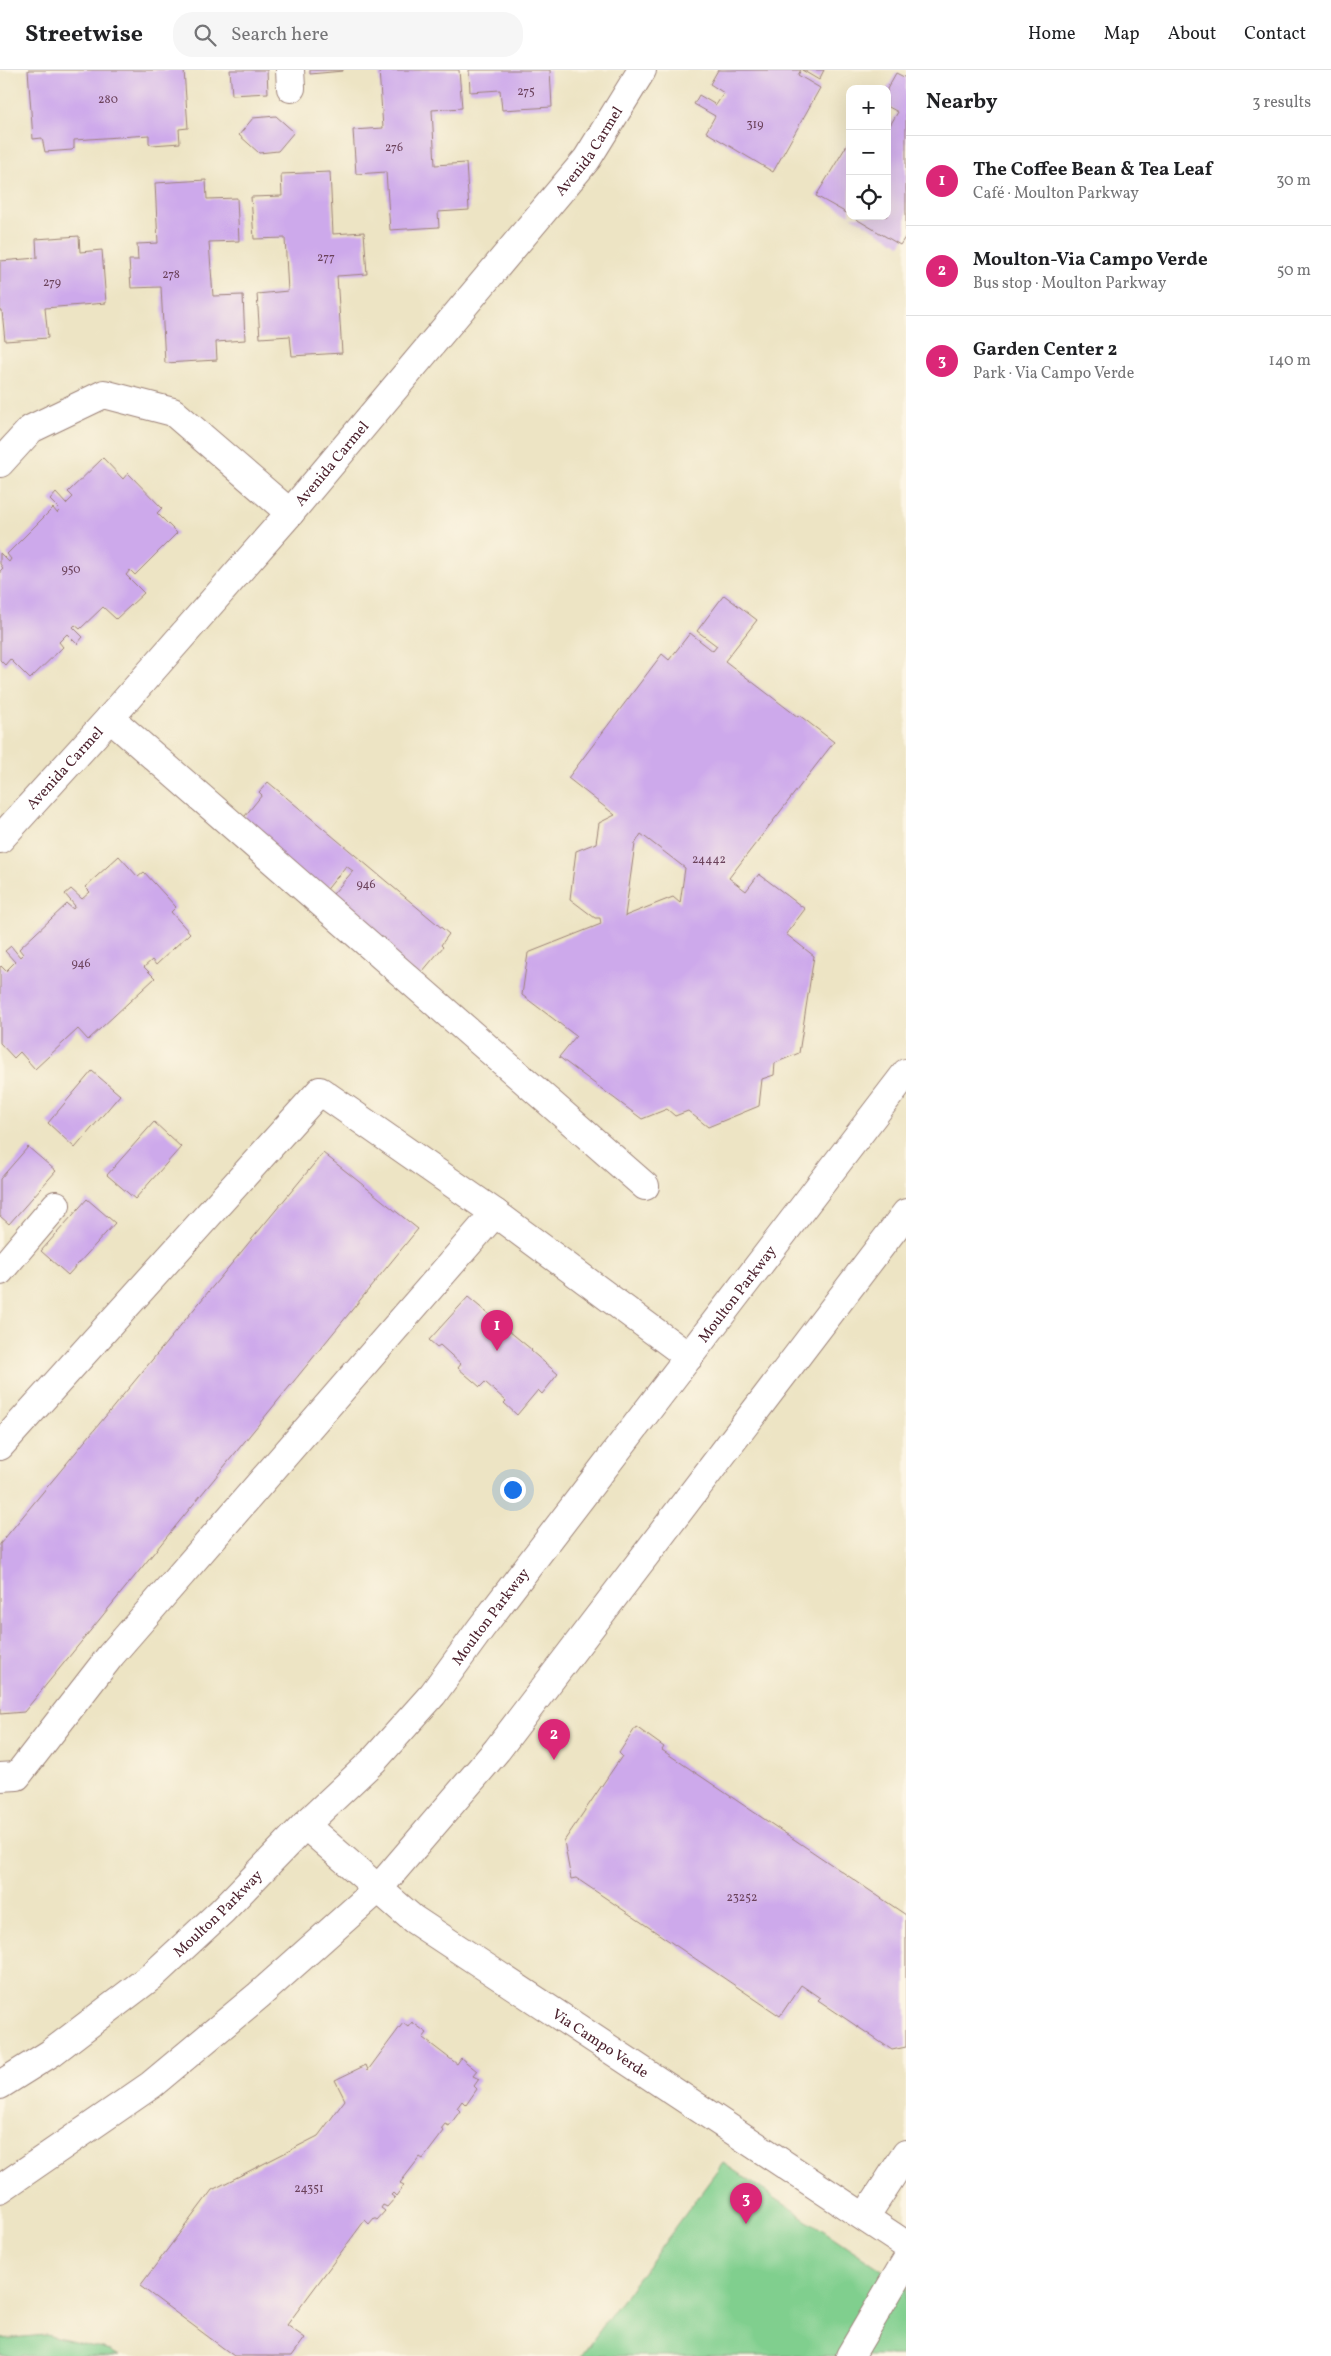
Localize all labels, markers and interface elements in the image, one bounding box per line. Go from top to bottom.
search box [173,12,523,57]
text: Streetwise [25,18,143,52]
icon: search [191,21,219,49]
text: Search here [231,22,328,48]
text: Home [1028,22,1076,47]
text: Map [1104,22,1140,47]
text: About [1168,22,1216,47]
text: Contact [1244,22,1306,47]
house number: 275 [517,84,535,100]
map controls [846,85,891,220]
button: + [846,85,891,130]
text: Nearby [926,88,997,117]
house number: 280 [98,92,118,108]
text: 3 results [1252,92,1311,114]
street label: Avenida Carmel [551,103,629,201]
house number: 319 [746,117,764,133]
button: − [846,130,891,175]
house number: 276 [385,140,403,156]
text: The Coffee Bean & Tea Leaf [973,157,1212,183]
text: 1 [939,170,945,192]
text: 30 m [1276,170,1311,192]
button: locate [846,175,891,220]
text: Café · Moulton Parkway [973,183,1139,205]
text: Moulton-Via Campo Verde [973,247,1208,273]
house number: 277 [317,250,335,266]
text: 2 [938,260,946,282]
text: 50 m [1277,260,1311,282]
house number: 278 [162,267,180,283]
text: Bus stop · Moulton Parkway [973,273,1166,295]
house number: 279 [43,275,61,291]
text: Garden Center 2 [973,337,1117,363]
text: 3 [938,350,946,372]
text: 140 m [1269,350,1311,372]
text: Park · Via Campo Verde [973,363,1134,385]
street label: Avenida Carmel [291,417,375,512]
house number: 950 [62,562,80,578]
street label: Avenida Carmel [22,723,109,815]
house number: 24442 [692,852,726,868]
house number: 946 [356,877,376,893]
house number: 946 [71,956,91,972]
street label: Moulton Parkway [694,1242,782,1348]
pin: 1 [481,1310,513,1351]
your location [500,1477,526,1503]
street label: Moulton Parkway [448,1564,535,1670]
pin: 2 [538,1719,570,1760]
street label: Moulton Parkway [169,1866,268,1963]
house number: 23252 [727,1890,757,1906]
street label: Via Campo Verde [547,2005,652,2084]
house number: 24351 [294,2181,324,2197]
pin: 3 [730,2183,762,2224]

